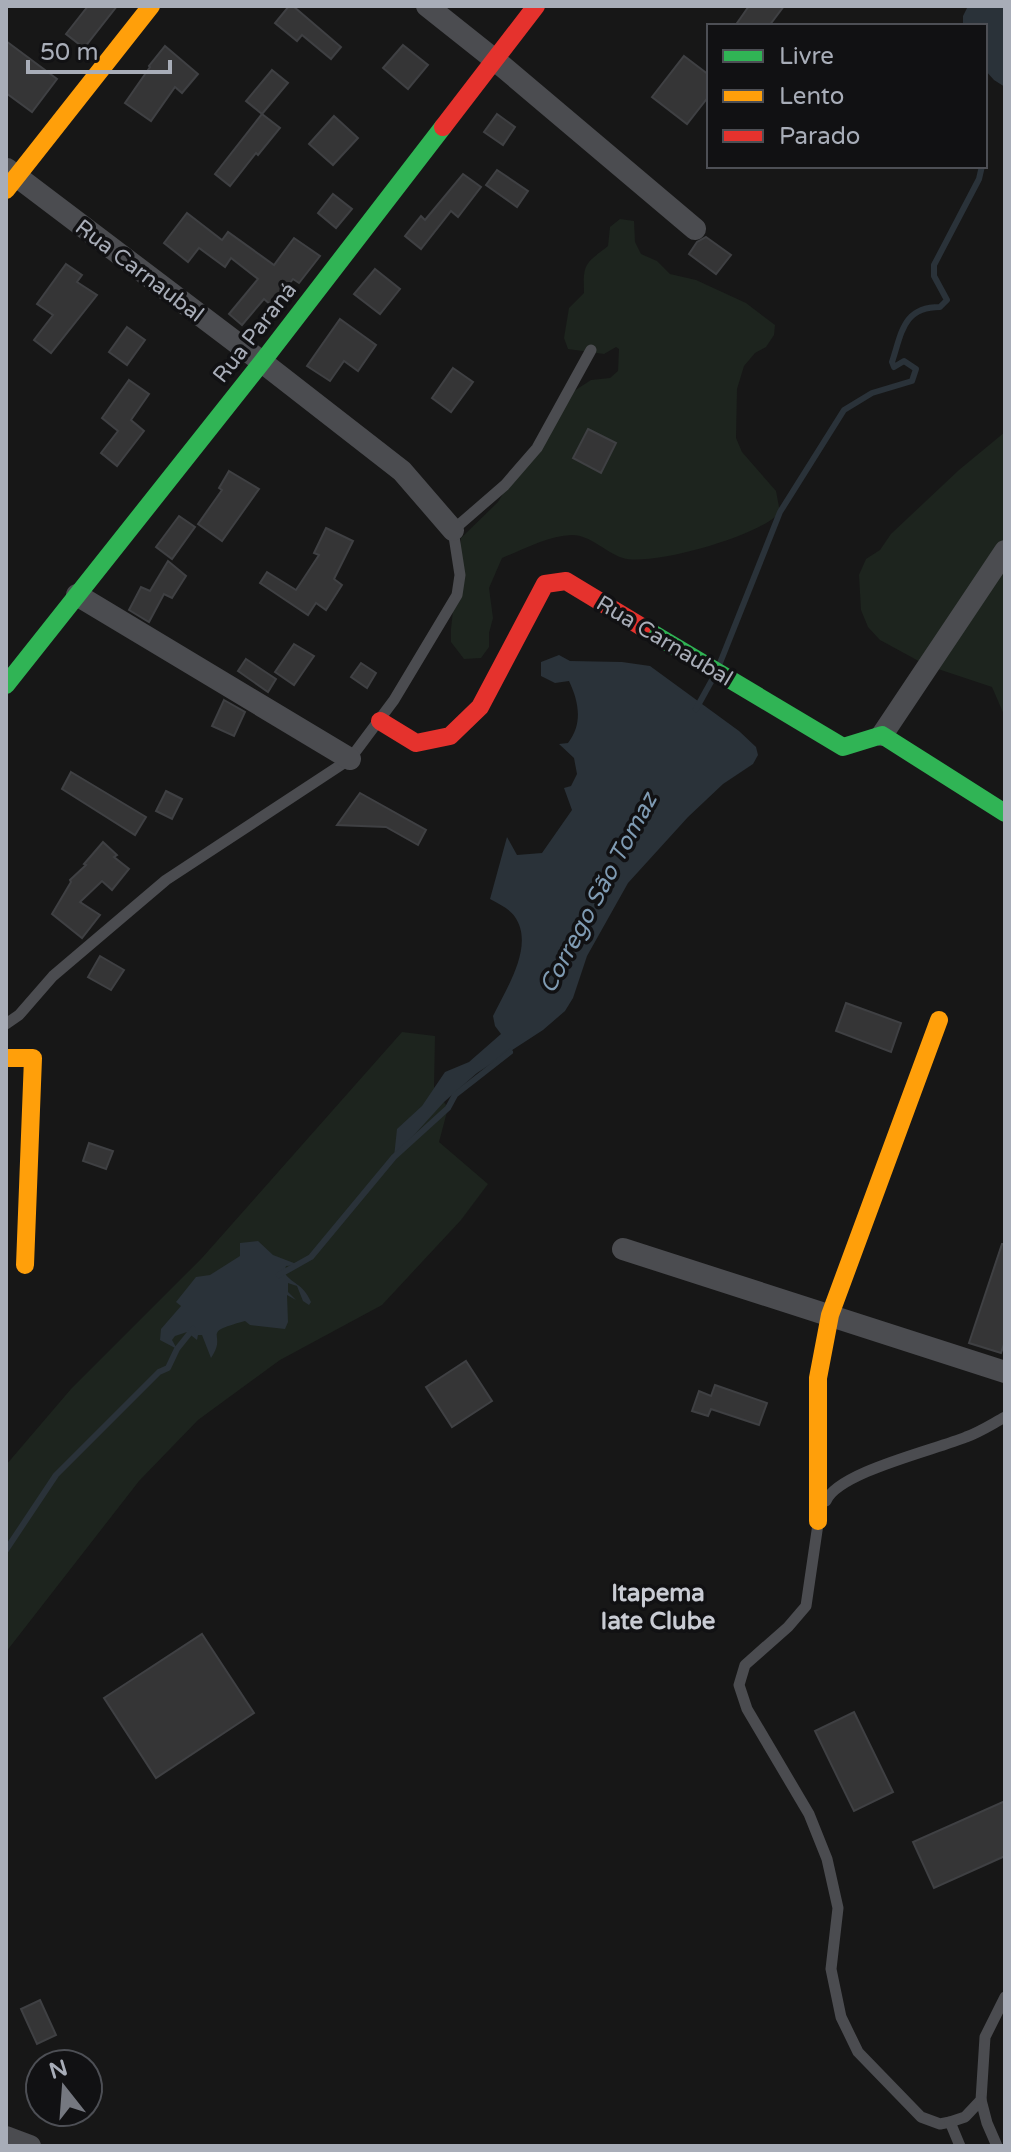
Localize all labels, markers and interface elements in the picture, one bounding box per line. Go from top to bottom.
scale bar [28,24,170,74]
legend [707,24,987,168]
text: 50 m [40,38,98,67]
text: Livre [779,42,834,71]
text: Lento [779,82,844,111]
text: Parado [779,122,860,151]
street label: Rua Carnaubal [70,214,209,328]
street label: Rua Paraná [208,277,302,388]
street label: Rua Carnaubal [592,590,737,692]
water label: Corrego São Tomaz [533,786,664,998]
district label: Itapema Iate Clube [601,1579,716,1636]
north arrow [24,2048,104,2128]
text: N [46,2055,71,2085]

